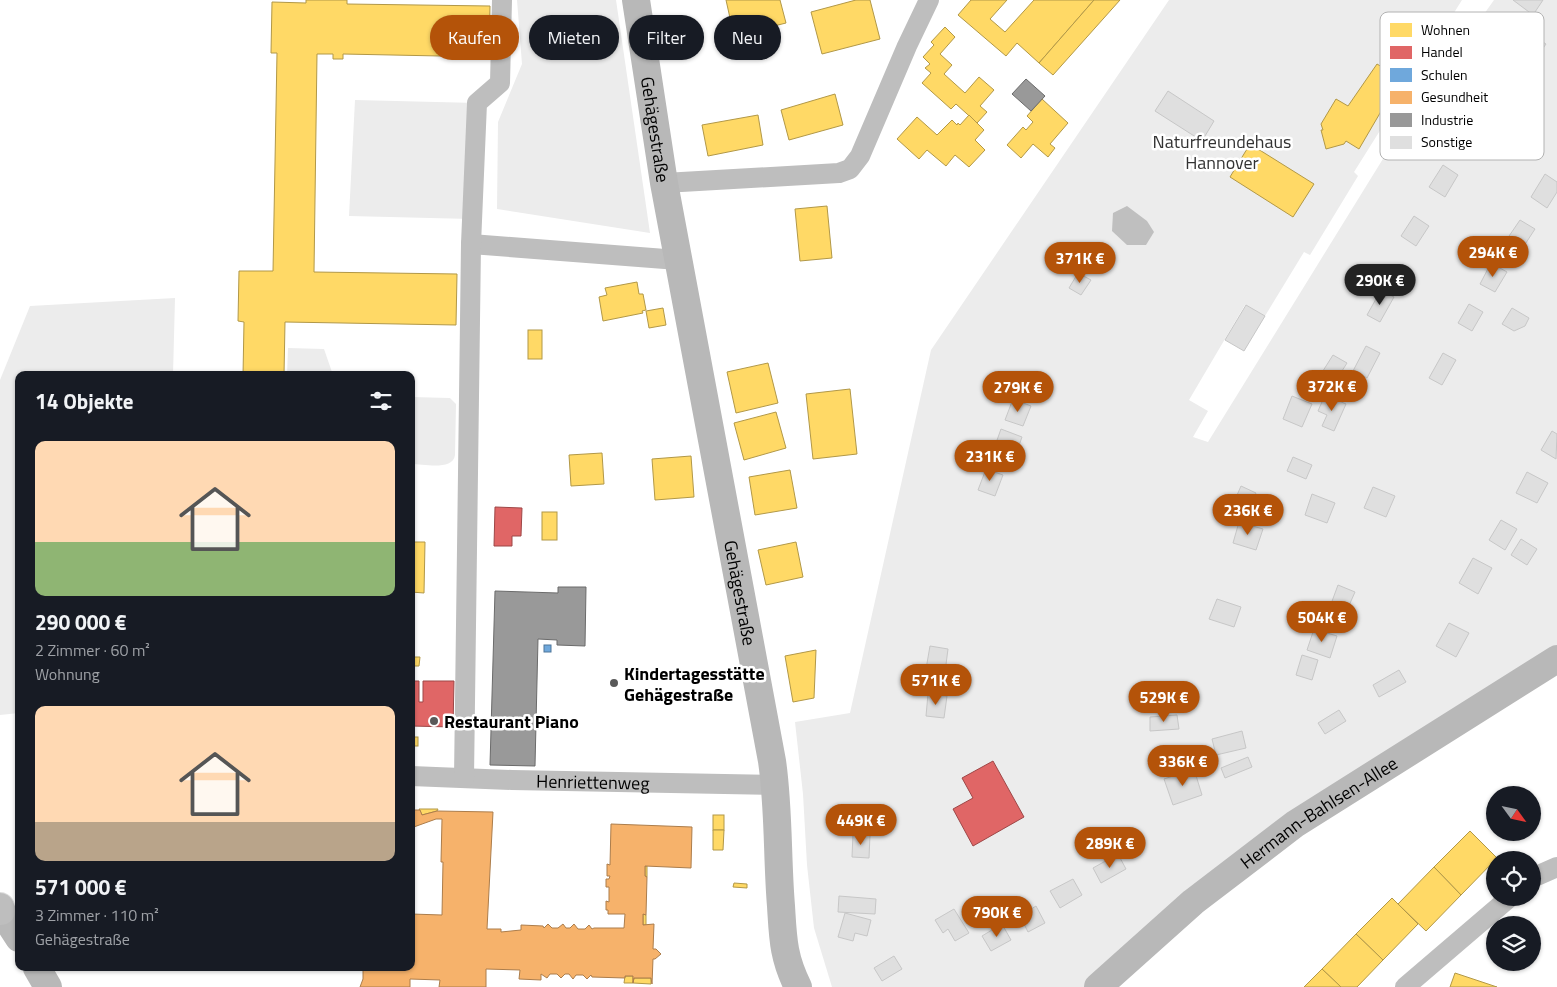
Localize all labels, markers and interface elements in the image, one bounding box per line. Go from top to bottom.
legend [1380,12,1544,160]
chip: Kaufen [430,15,519,60]
chip: Mieten [529,15,619,60]
chip: Filter [629,15,704,60]
chip: Neu [714,15,781,60]
text: Wohnen [1421,19,1470,40]
text: Handel [1421,41,1463,62]
text: Schulen [1421,64,1467,85]
street label: Gehägestraße [634,75,677,184]
text: Gesundheit [1421,86,1488,107]
text: Industrie [1421,109,1473,130]
park label: Naturfreundehaus Hannover [1153,128,1291,176]
text: Sonstige [1421,131,1472,152]
pin: 294K € [1452,236,1534,278]
text: 294K € [1469,240,1517,264]
pin: 371K € [1039,242,1121,284]
text: 371K € [1056,246,1104,270]
pin: 290K € [1339,264,1421,306]
text: 290K € [1356,268,1404,292]
pin: 279K € [977,370,1059,413]
pin: 372K € [1291,370,1373,412]
text: 372K € [1308,374,1356,398]
text: 279K € [994,375,1042,399]
text: 14 Objekte [35,385,134,417]
icon: filters [367,387,395,415]
pin: 231K € [949,440,1031,482]
text: 231K € [966,444,1014,468]
icon: home [170,474,260,564]
pin: 236K € [1207,494,1289,536]
text: 236K € [1224,498,1272,522]
street label: Gehägestraße [718,538,764,648]
pin: 504K € [1281,600,1363,643]
text: 504K € [1298,605,1346,629]
text: 290 000 € [35,606,127,638]
text: 2 Zimmer · 60 m² [35,638,150,662]
place label: Kindertagesstätte Gehägestraße [624,660,765,708]
text: Wohnung [35,662,100,686]
pin: 571K € [895,664,977,706]
text: 571K € [912,668,960,692]
marker: Kindertagesstätte Gehägestraße [608,677,620,689]
pin: 529K € [1123,680,1205,723]
text: 529K € [1140,685,1188,709]
place label: Restaurant Piano [444,708,579,735]
marker: Restaurant Piano [428,715,440,727]
icon: home [170,739,260,829]
pin: 336K € [1142,744,1224,787]
text: 336K € [1159,749,1207,773]
street label: Hermann-Bahlsen-Allee [1234,749,1402,875]
street label: Henriettenweg [536,767,650,796]
north arrow [1486,786,1541,841]
map controls [1486,786,1541,971]
pin: 449K € [820,804,902,846]
text: 449K € [837,808,885,832]
pin: 289K € [1069,826,1151,869]
text: 289K € [1086,831,1134,855]
button: locate [1486,851,1541,906]
text: 571 000 € [35,871,127,903]
pin: 790K € [956,896,1038,938]
text: 790K € [973,900,1021,924]
text: 3 Zimmer · 110 m² [35,903,159,927]
button: layers [1486,916,1541,971]
text: Gehägestraße [35,927,130,951]

